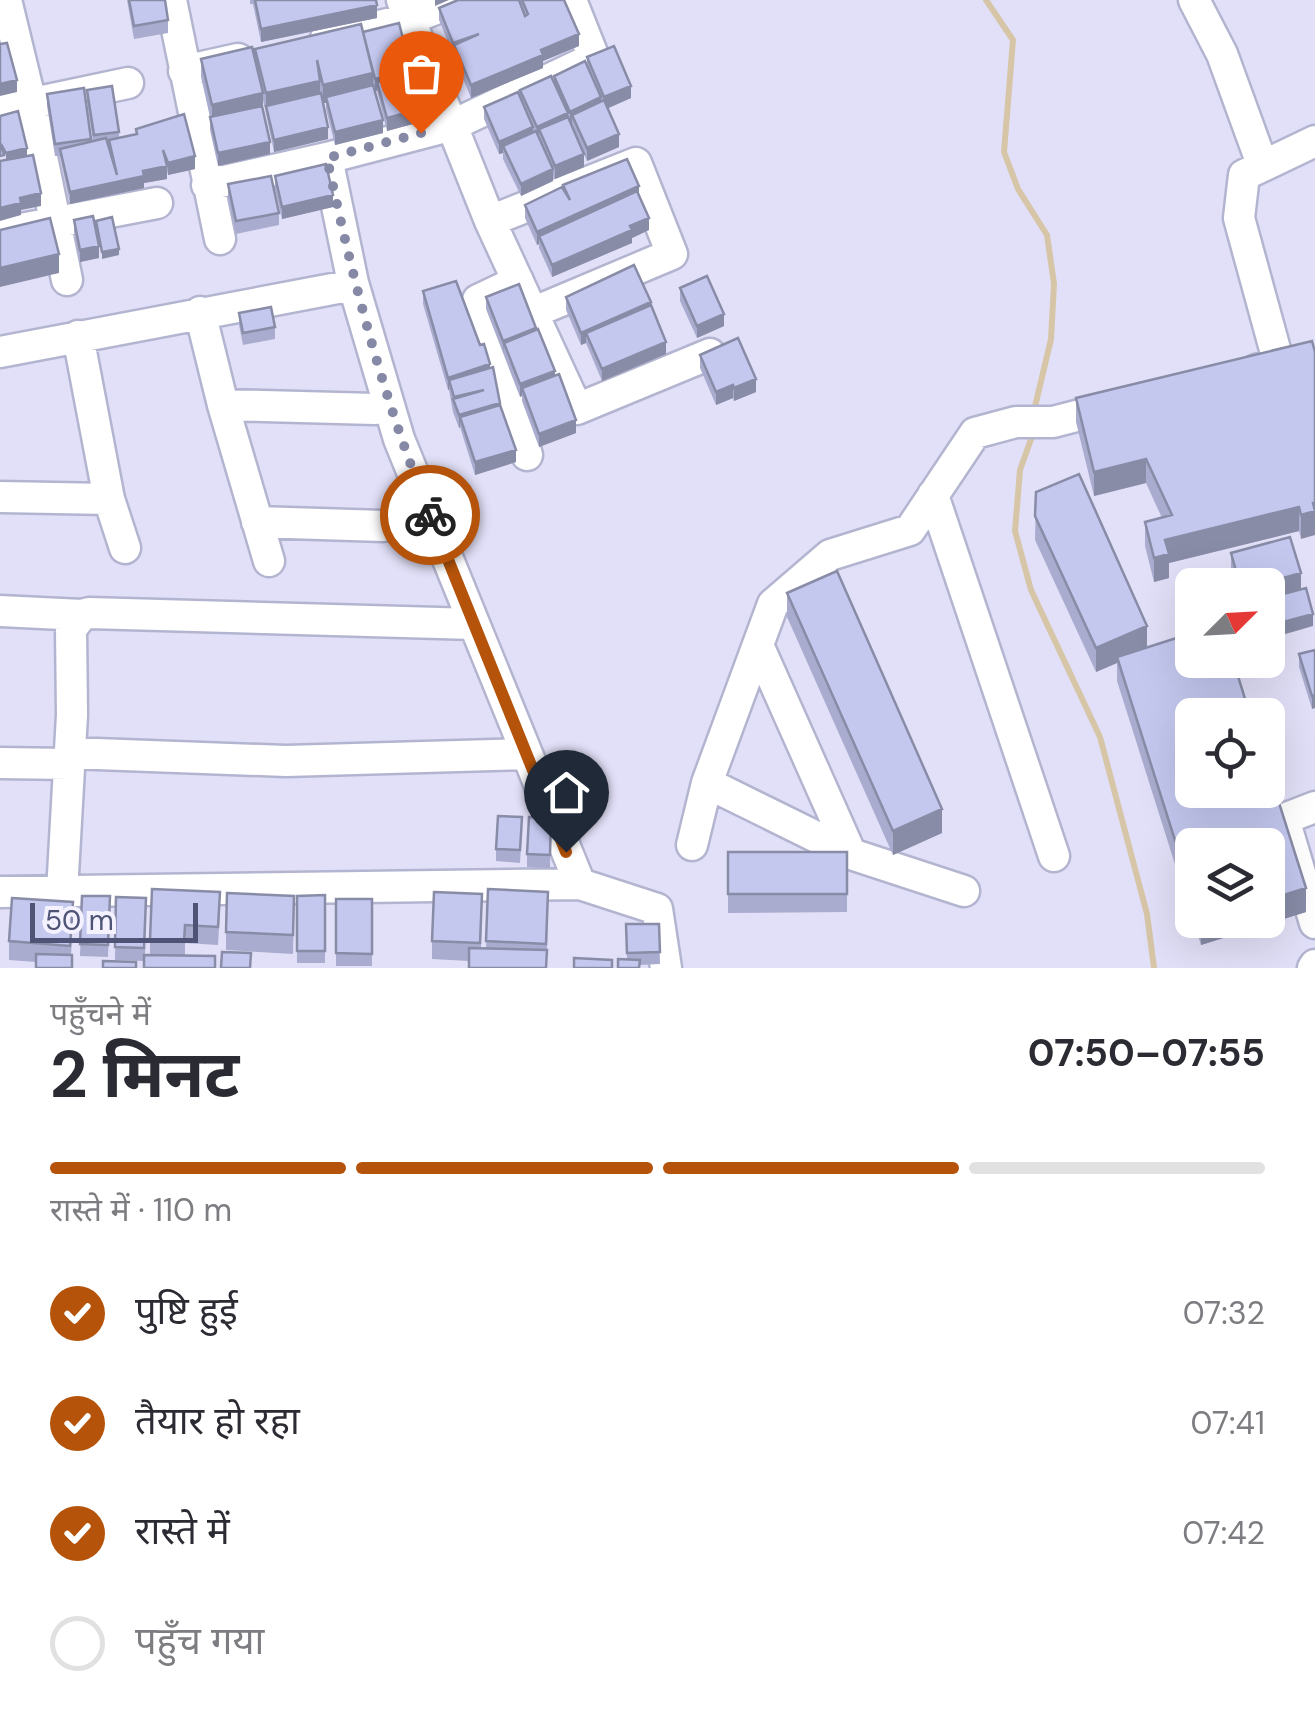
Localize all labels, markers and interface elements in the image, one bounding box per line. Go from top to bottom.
pin [379,31,464,134]
icon: bag [394,46,449,101]
courier [380,465,480,565]
icon: bike [403,488,458,543]
north arrow [1175,568,1285,678]
map controls [1175,568,1285,938]
button: locate [1175,698,1285,808]
pin [524,750,609,853]
icon: home [539,765,594,820]
button: layers [1175,828,1285,938]
scale bar [30,898,198,943]
text: 50 m [45,902,114,939]
text: पहुँचने में [50,993,151,1035]
text: 07:50–07:55 [1028,1028,1265,1078]
text: 2 मिनट [50,1033,239,1117]
text: रास्ते में · 110 m [50,1189,232,1231]
icon: check [50,1286,105,1341]
text: पुष्टि हुई [135,1286,238,1336]
text: 07:32 [1183,1292,1265,1334]
icon: check [50,1396,105,1451]
text: तैयार हो रहा [135,1396,300,1446]
text: 07:41 [1191,1402,1265,1444]
icon: check [50,1506,105,1561]
text: रास्ते में [135,1506,230,1556]
text: 07:42 [1182,1512,1265,1554]
text: पहुँच गया [135,1616,264,1666]

